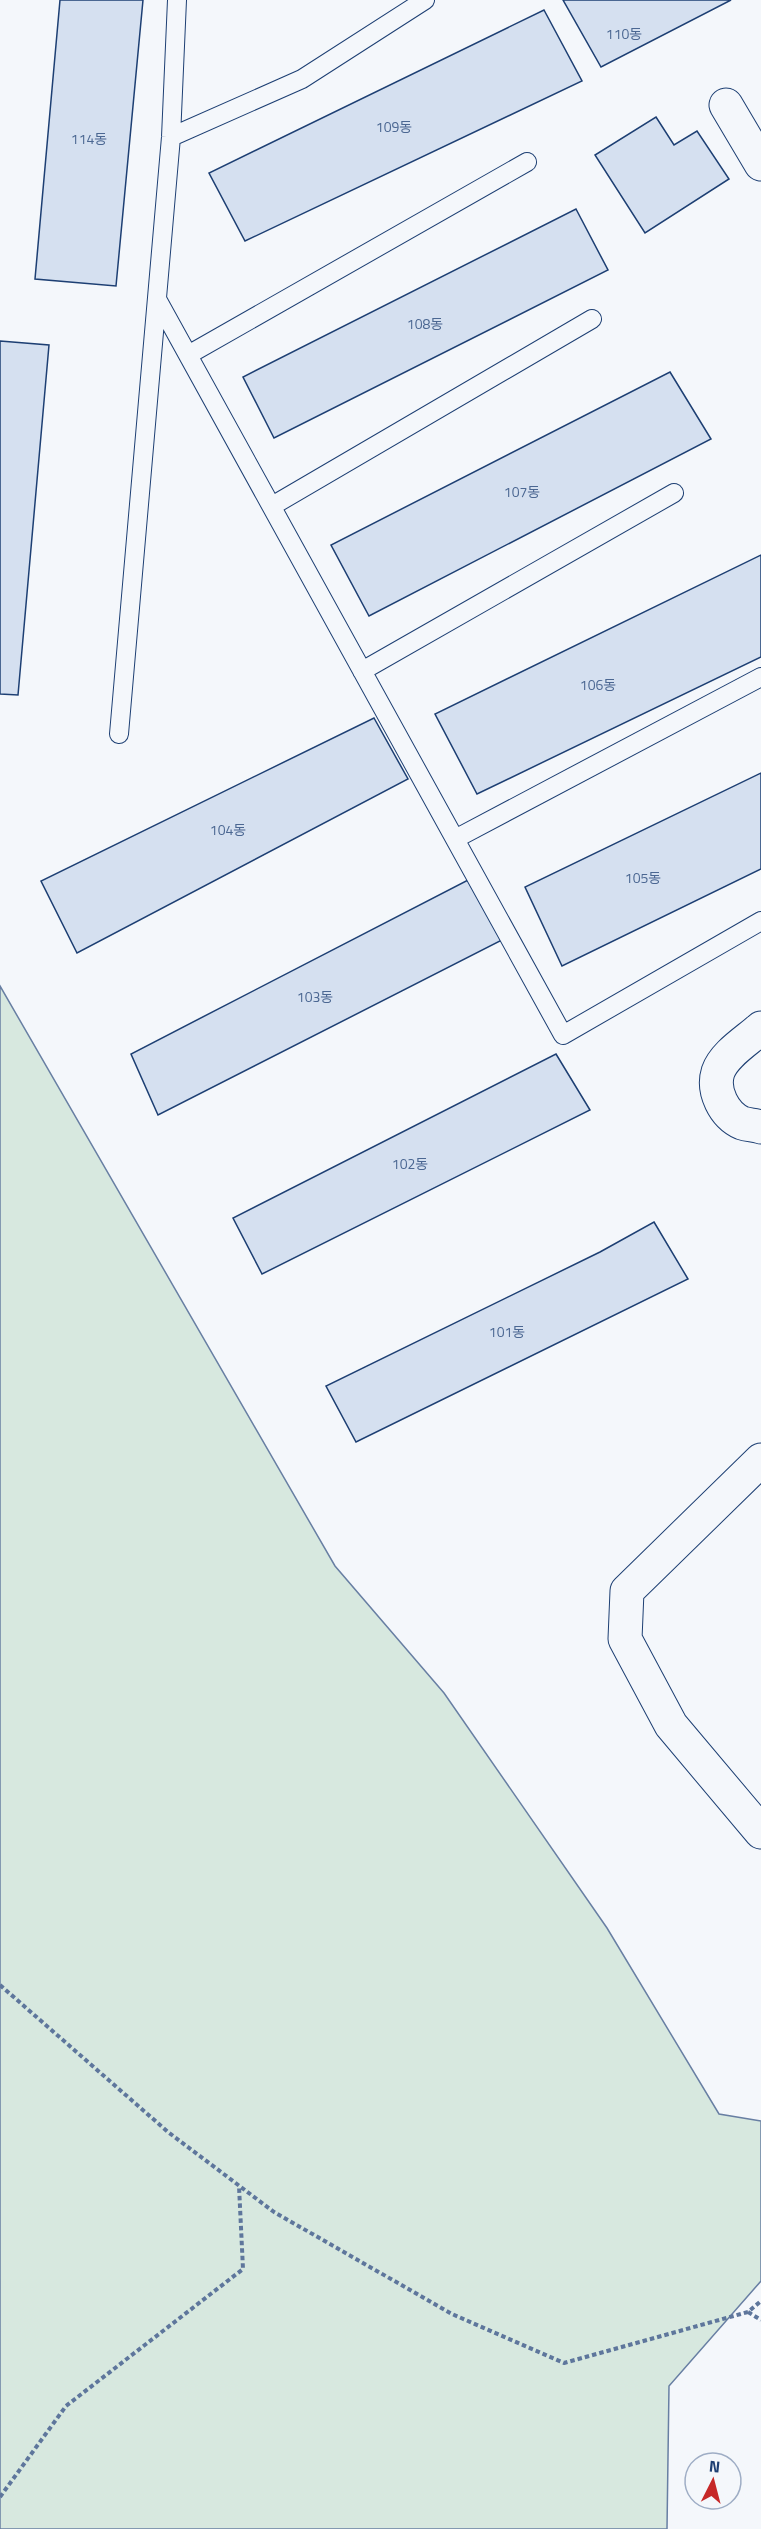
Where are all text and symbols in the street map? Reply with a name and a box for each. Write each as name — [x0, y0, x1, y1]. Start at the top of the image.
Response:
house number: 110동 — [606, 23, 642, 44]
house number: 109동 — [376, 116, 412, 137]
house number: 114동 — [71, 128, 107, 149]
house number: 108동 — [407, 313, 443, 334]
house number: 107동 — [504, 481, 540, 502]
house number: 106동 — [580, 674, 616, 695]
house number: 104동 — [210, 819, 246, 840]
house number: 105동 — [625, 867, 661, 888]
house number: 103동 — [297, 986, 333, 1007]
house number: 102동 — [392, 1153, 428, 1174]
house number: 101동 — [489, 1321, 525, 1342]
north arrow — [683, 2451, 743, 2511]
text: N — [708, 2454, 721, 2479]

